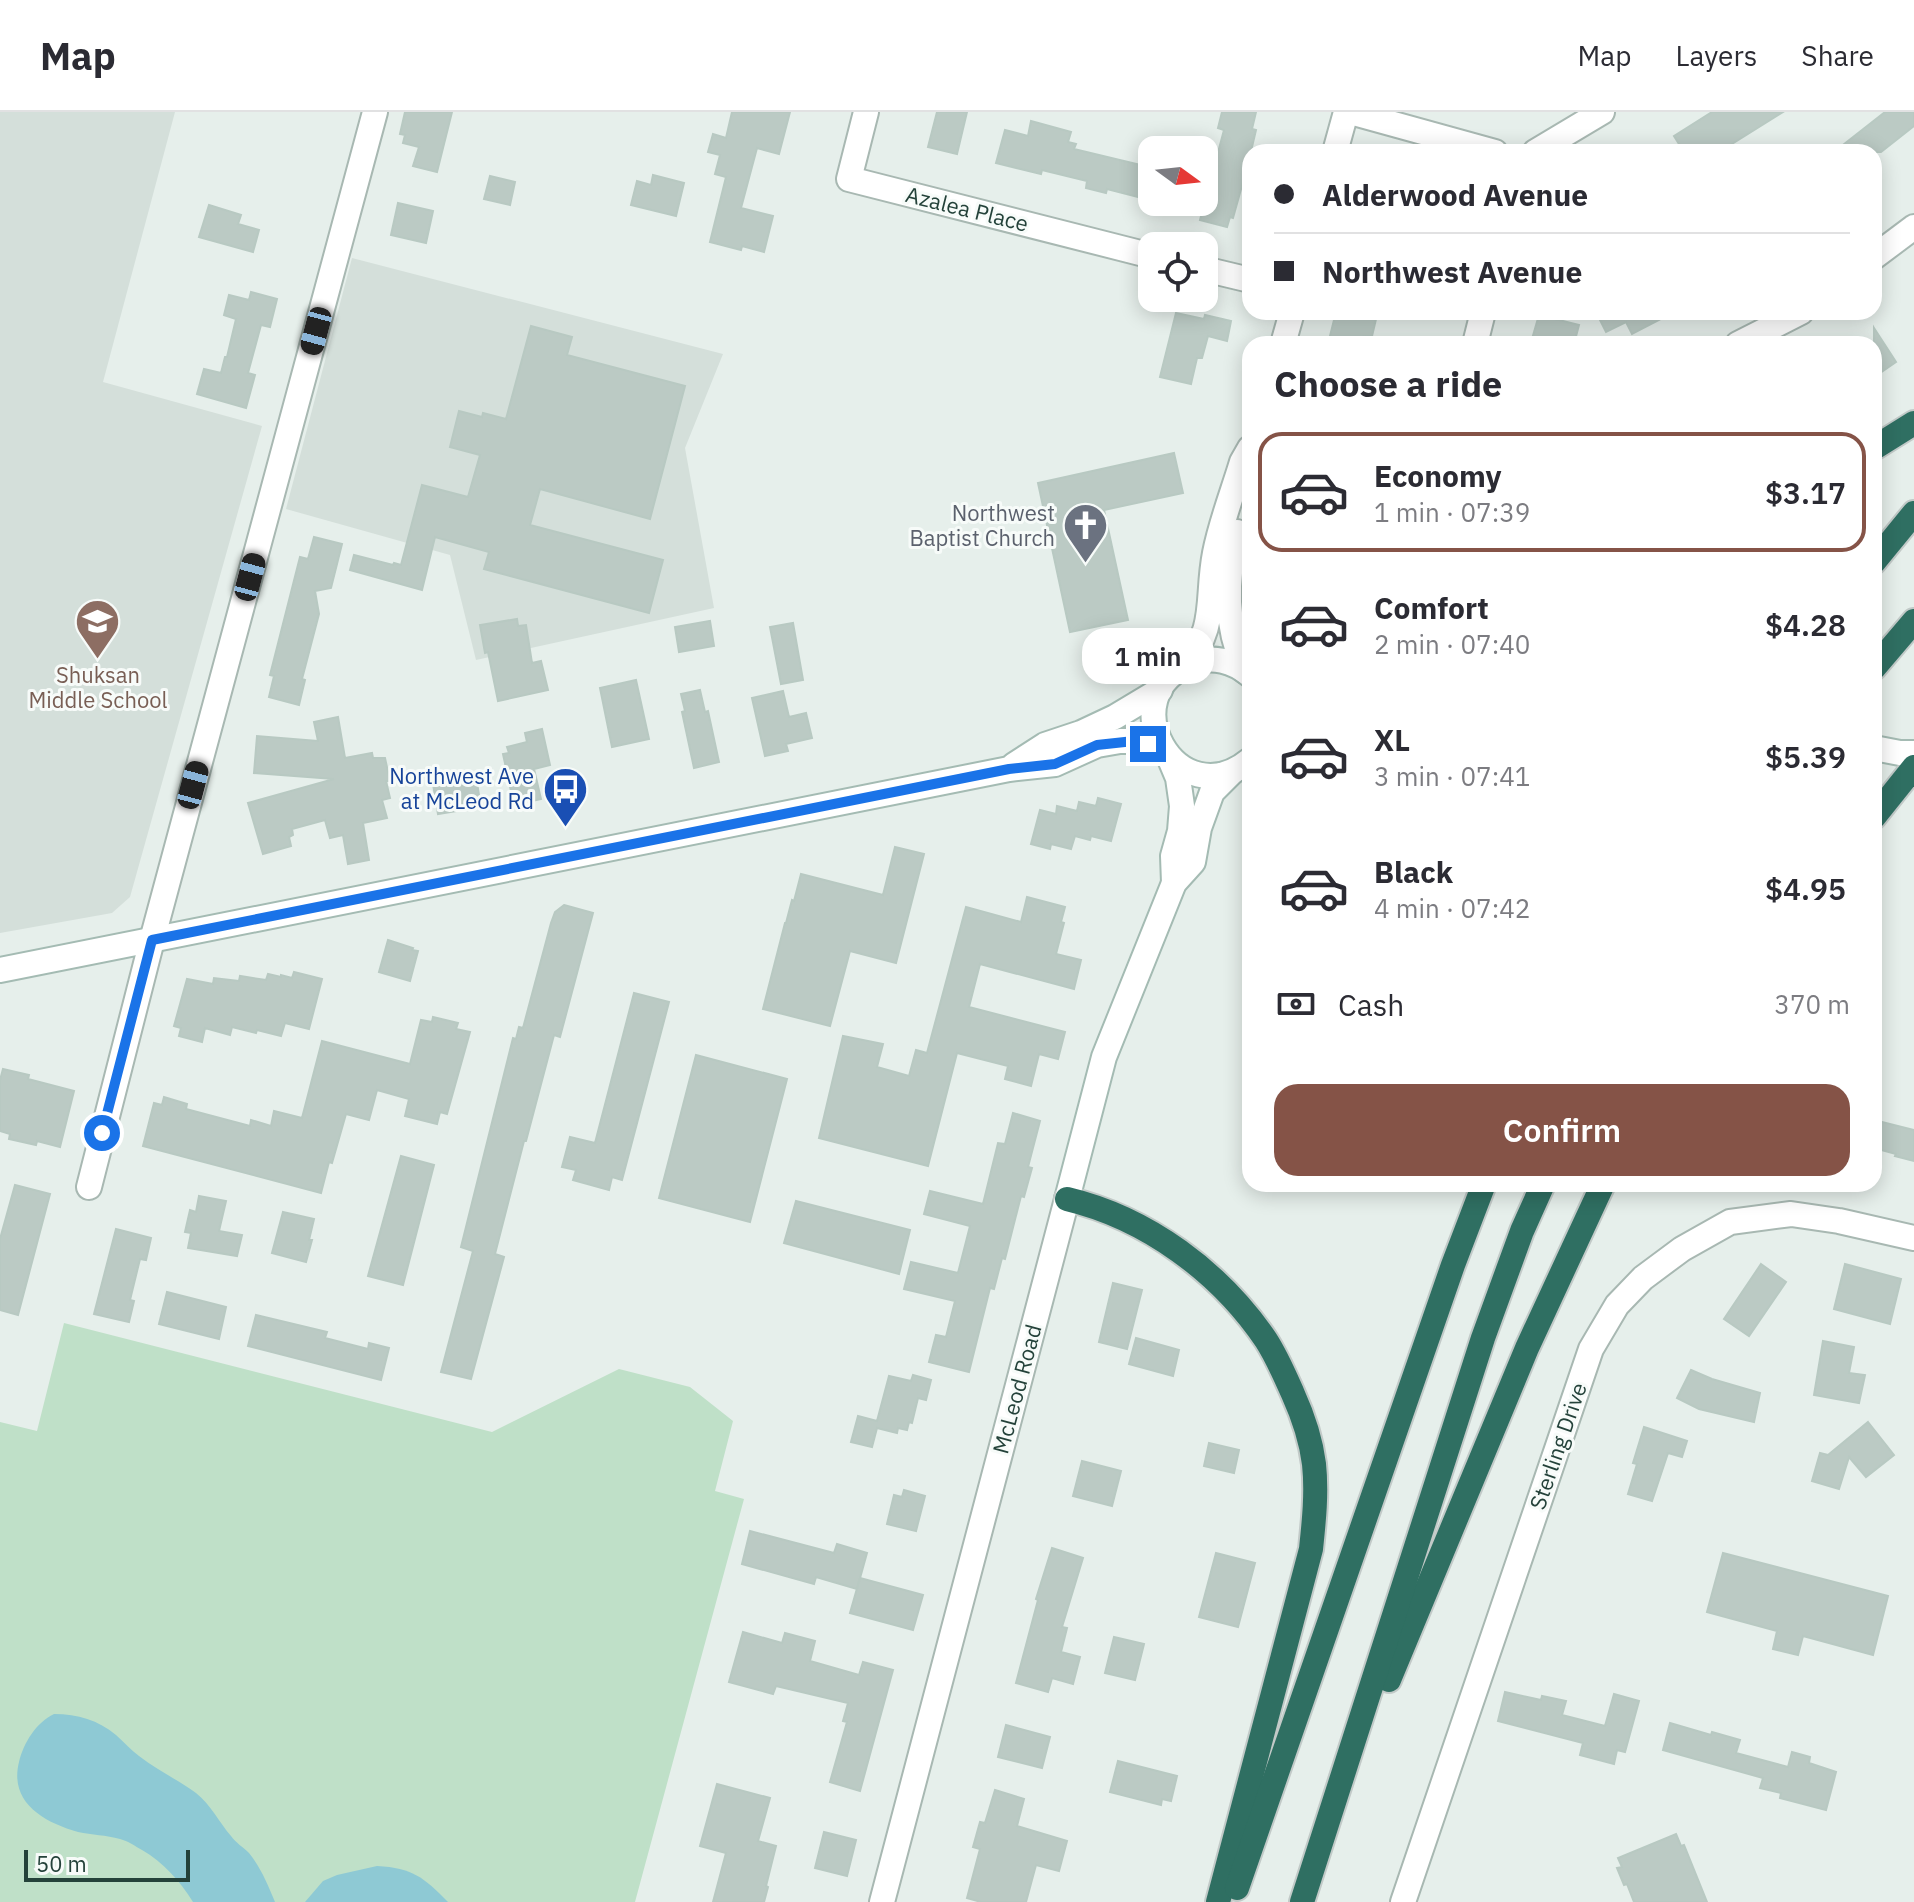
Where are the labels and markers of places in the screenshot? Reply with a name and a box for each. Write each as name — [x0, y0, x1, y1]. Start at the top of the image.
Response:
place label: Northwest Baptist Church — [909, 498, 1055, 552]
church icon: Northwest Baptist Church — [1062, 502, 1110, 565]
school or university icon: Shuksan Middle School — [74, 598, 122, 661]
place label: Shuksan Middle School — [28, 660, 168, 714]
place label: Northwest Ave at McLeod Rd — [389, 761, 534, 815]
bus stop icon: Northwest Ave at McLeod Rd — [541, 765, 589, 828]

